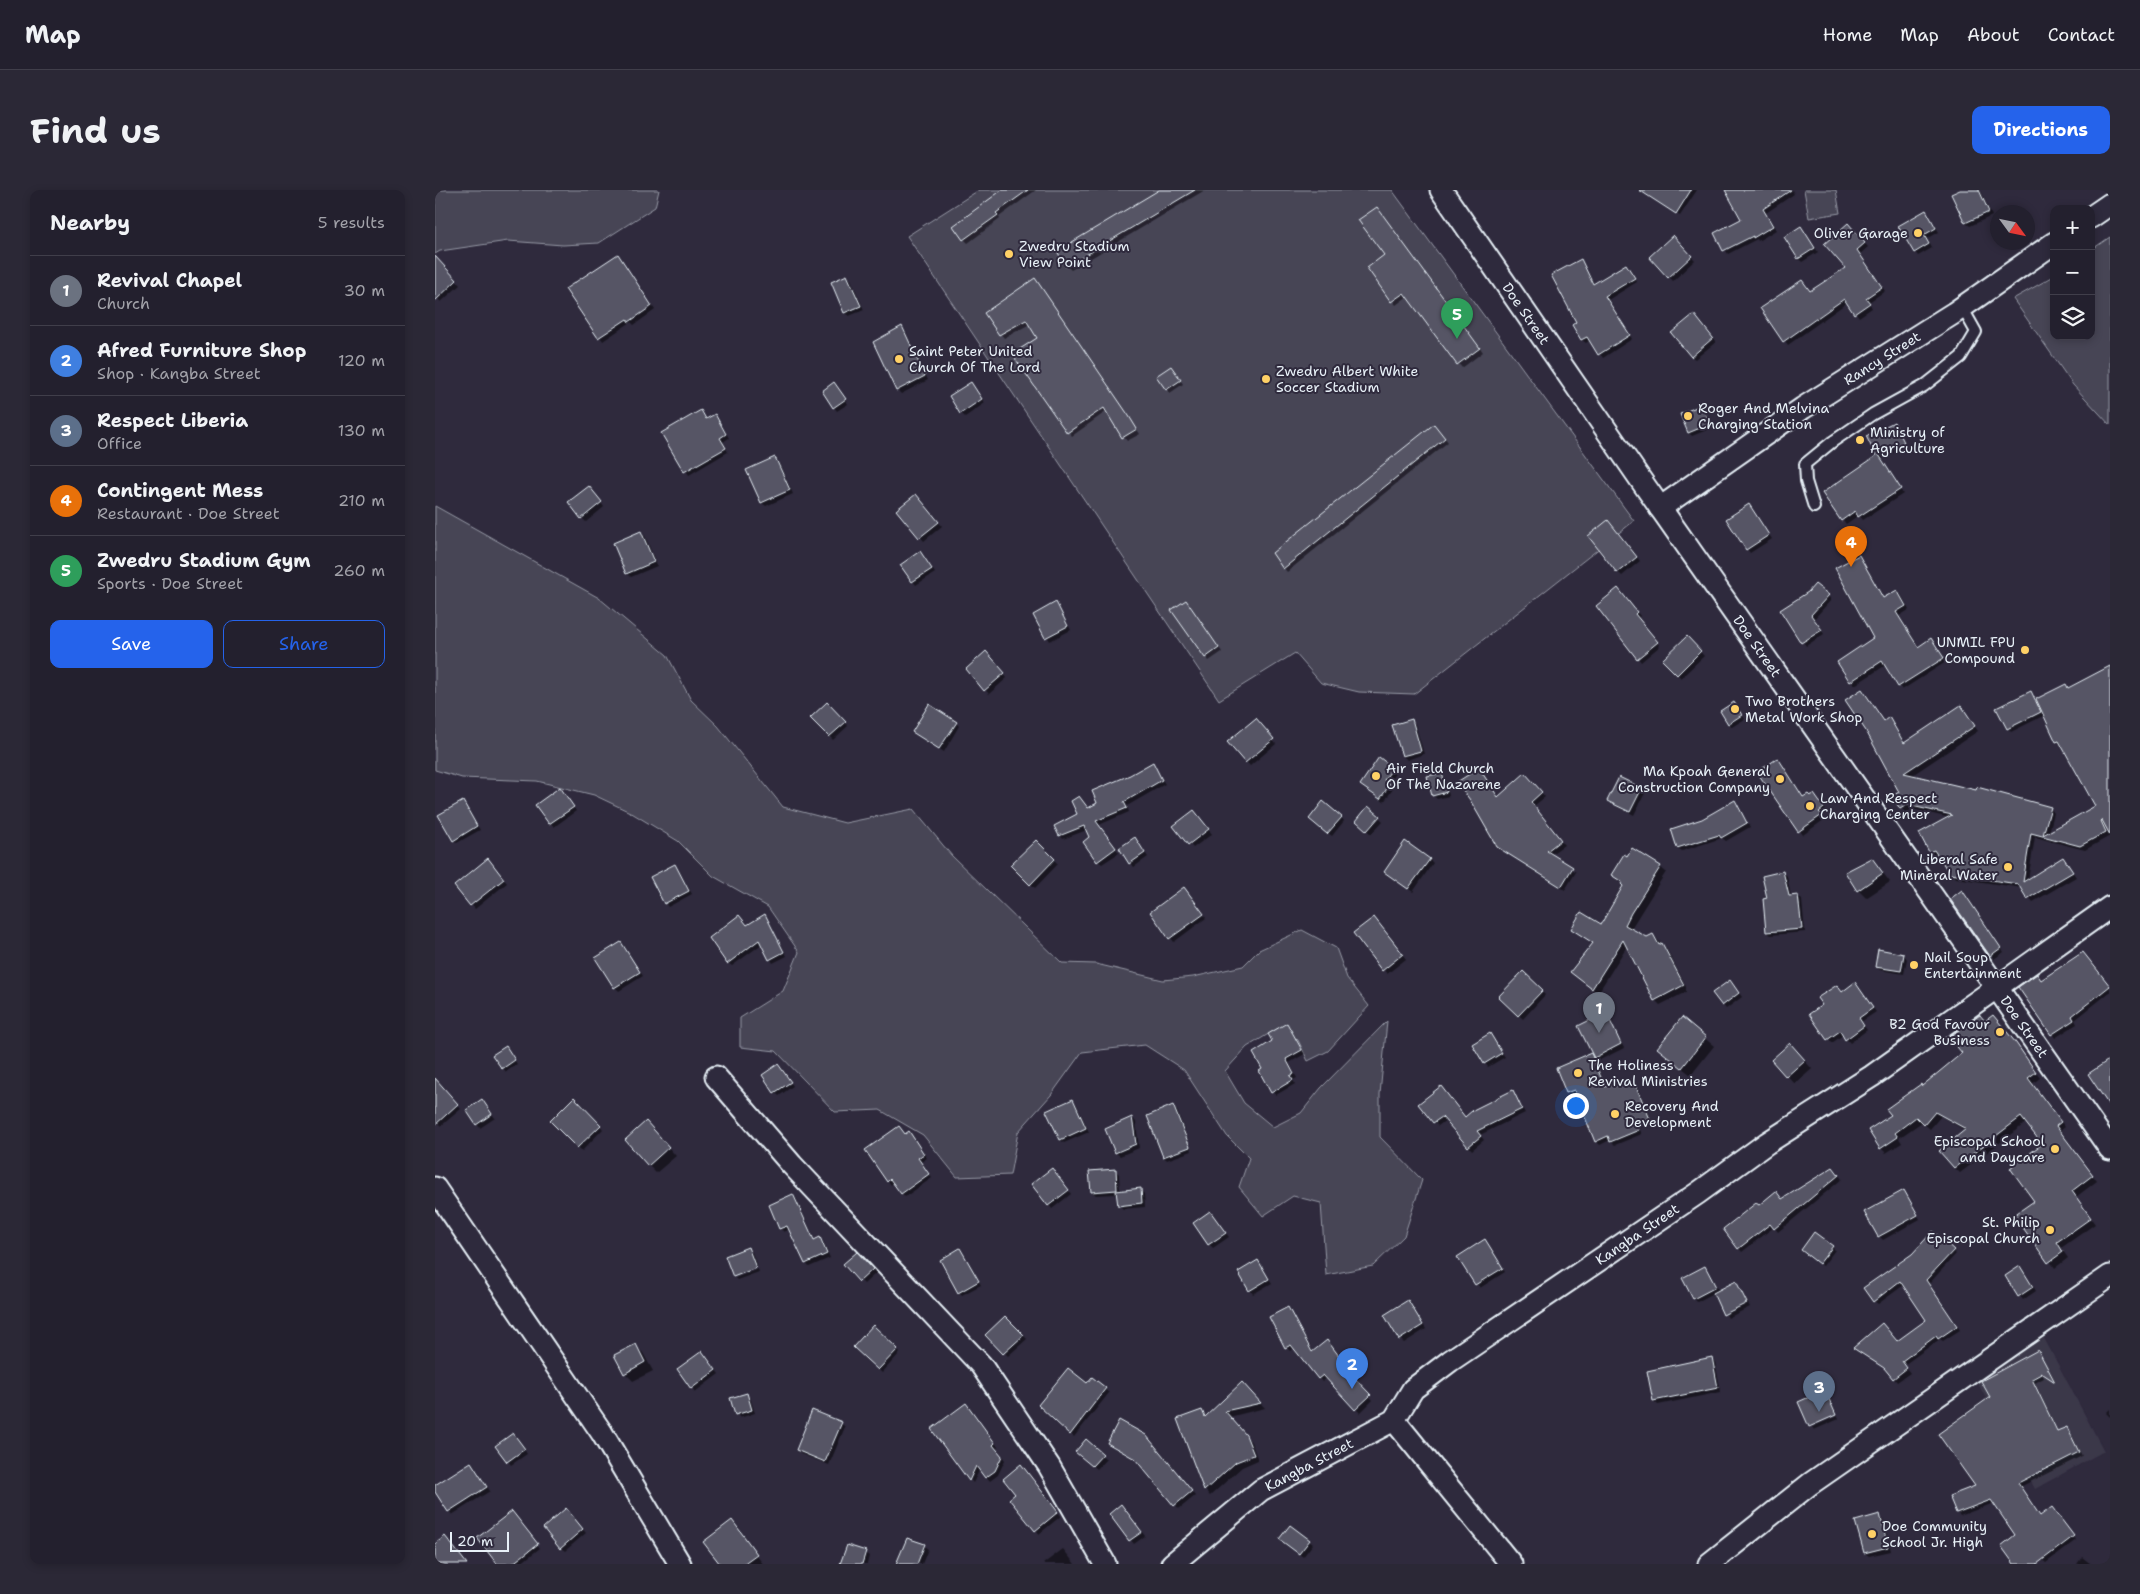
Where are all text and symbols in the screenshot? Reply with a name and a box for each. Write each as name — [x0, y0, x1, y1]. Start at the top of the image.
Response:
text: Map — [25, 19, 81, 51]
text: Home — [1823, 23, 1872, 47]
text: Map — [1900, 23, 1939, 47]
text: About — [1967, 23, 2020, 47]
text: Contact — [2048, 23, 2115, 47]
button: Directions — [1972, 106, 2110, 154]
text: Find us — [30, 107, 161, 154]
north arrow — [1990, 205, 2035, 250]
map controls — [2050, 205, 2095, 340]
button: + — [2050, 205, 2095, 250]
text: Nearby — [50, 209, 130, 237]
text: 5 results — [318, 212, 385, 233]
place label: Oliver Garage — [1814, 224, 1908, 242]
marker: Oliver Garage — [1912, 227, 1924, 239]
place label: Zwedru Stadium View Point — [1019, 237, 1130, 271]
marker: Zwedru Stadium View Point — [1003, 248, 1015, 260]
button: − — [2050, 250, 2095, 295]
text: Revival Chapel — [97, 268, 242, 293]
street label: Doe Street — [1498, 279, 1554, 348]
text: 1 — [62, 280, 70, 301]
text: 30 m — [344, 280, 385, 301]
text: Church — [97, 293, 150, 314]
button: layers — [2050, 295, 2095, 340]
pin: 5 — [1441, 298, 1473, 339]
street label: Rancy Street — [1840, 327, 1924, 389]
text: Afred Furniture Shop — [97, 338, 306, 363]
place label: Saint Peter United Church Of The Lord — [909, 342, 1040, 376]
text: 2 — [60, 350, 72, 371]
text: 120 m — [338, 350, 385, 371]
marker: Saint Peter United Church Of The Lord — [893, 353, 905, 365]
place label: Zwedru Albert White Soccer Stadium — [1276, 362, 1418, 396]
text: Shop · Kangba Street — [97, 363, 261, 384]
marker: Zwedru Albert White Soccer Stadium — [1260, 373, 1272, 385]
place label: Roger And Melvina Charging Station — [1698, 399, 1829, 433]
text: Respect Liberia — [97, 408, 248, 433]
marker: Roger And Melvina Charging Station — [1682, 410, 1694, 422]
text: 3 — [60, 420, 72, 441]
text: 130 m — [338, 420, 385, 441]
place label: Ministry of Agriculture — [1870, 423, 1945, 457]
text: Office — [97, 433, 142, 454]
marker: Ministry of Agriculture — [1854, 434, 1866, 446]
text: Contingent Mess — [97, 478, 263, 503]
text: 4 — [60, 490, 72, 511]
text: 210 m — [338, 490, 385, 511]
text: Restaurant · Doe Street — [97, 503, 280, 524]
pin: 4 — [1835, 526, 1867, 567]
text: Zwedru Stadium Gym — [97, 548, 310, 573]
text: 5 — [61, 560, 71, 581]
text: 260 m — [333, 560, 385, 581]
text: Sports · Doe Street — [97, 573, 243, 594]
street label: Doe Street — [1729, 612, 1785, 681]
button: Save — [50, 620, 213, 668]
button: Share — [223, 620, 385, 668]
place label: UNMIL FPU Compound — [1937, 633, 2015, 667]
marker: UNMIL FPU Compound — [2019, 644, 2031, 656]
place label: Two Brothers Metal Work Shop — [1745, 692, 1862, 726]
marker: Two Brothers Metal Work Shop — [1729, 703, 1741, 715]
place label: Air Field Church Of The Nazarene — [1386, 759, 1501, 793]
place label: Ma Kpoah General Construction Company — [1618, 762, 1771, 796]
marker: Air Field Church Of The Nazarene — [1370, 770, 1382, 782]
marker: Ma Kpoah General Construction Company — [1774, 773, 1786, 785]
place label: Law And Respect Charging Center — [1820, 789, 1937, 823]
marker: Law And Respect Charging Center — [1804, 800, 1816, 812]
place label: Liberal Safe Mineral Water — [1900, 850, 1998, 884]
marker: Liberal Safe Mineral Water — [2002, 861, 2014, 873]
place label: Nail Soup Entertainment — [1924, 948, 2022, 982]
marker: Nail Soup Entertainment — [1908, 959, 1920, 971]
pin: 1 — [1583, 992, 1615, 1033]
street label: Doe Street — [1996, 992, 2052, 1061]
place label: B2 God Favour Business — [1889, 1015, 1990, 1049]
marker: B2 God Favour Business — [1994, 1026, 2006, 1038]
place label: The Holiness Revival Ministries — [1588, 1056, 1708, 1090]
marker: The Holiness Revival Ministries — [1572, 1067, 1584, 1079]
your location — [1563, 1093, 1589, 1119]
place label: Recovery And Development — [1625, 1097, 1719, 1131]
marker: Recovery And Development — [1609, 1108, 1621, 1120]
place label: Episcopal School and Daycare — [1934, 1132, 2046, 1166]
marker: Episcopal School and Daycare — [2049, 1143, 2061, 1155]
street label: Kangba Street — [1592, 1199, 1683, 1269]
place label: St. Philip Episcopal Church — [1926, 1213, 2040, 1247]
marker: St. Philip Episcopal Church — [2044, 1224, 2056, 1236]
pin: 2 — [1336, 1348, 1368, 1389]
pin: 3 — [1803, 1371, 1835, 1412]
street label: Kangba Street — [1262, 1434, 1356, 1495]
place label: Doe Community School Jr. High — [1882, 1517, 1987, 1551]
marker: Doe Community School Jr. High — [1866, 1528, 1878, 1540]
scale bar — [450, 1529, 509, 1552]
text: 20 m — [457, 1532, 493, 1550]

